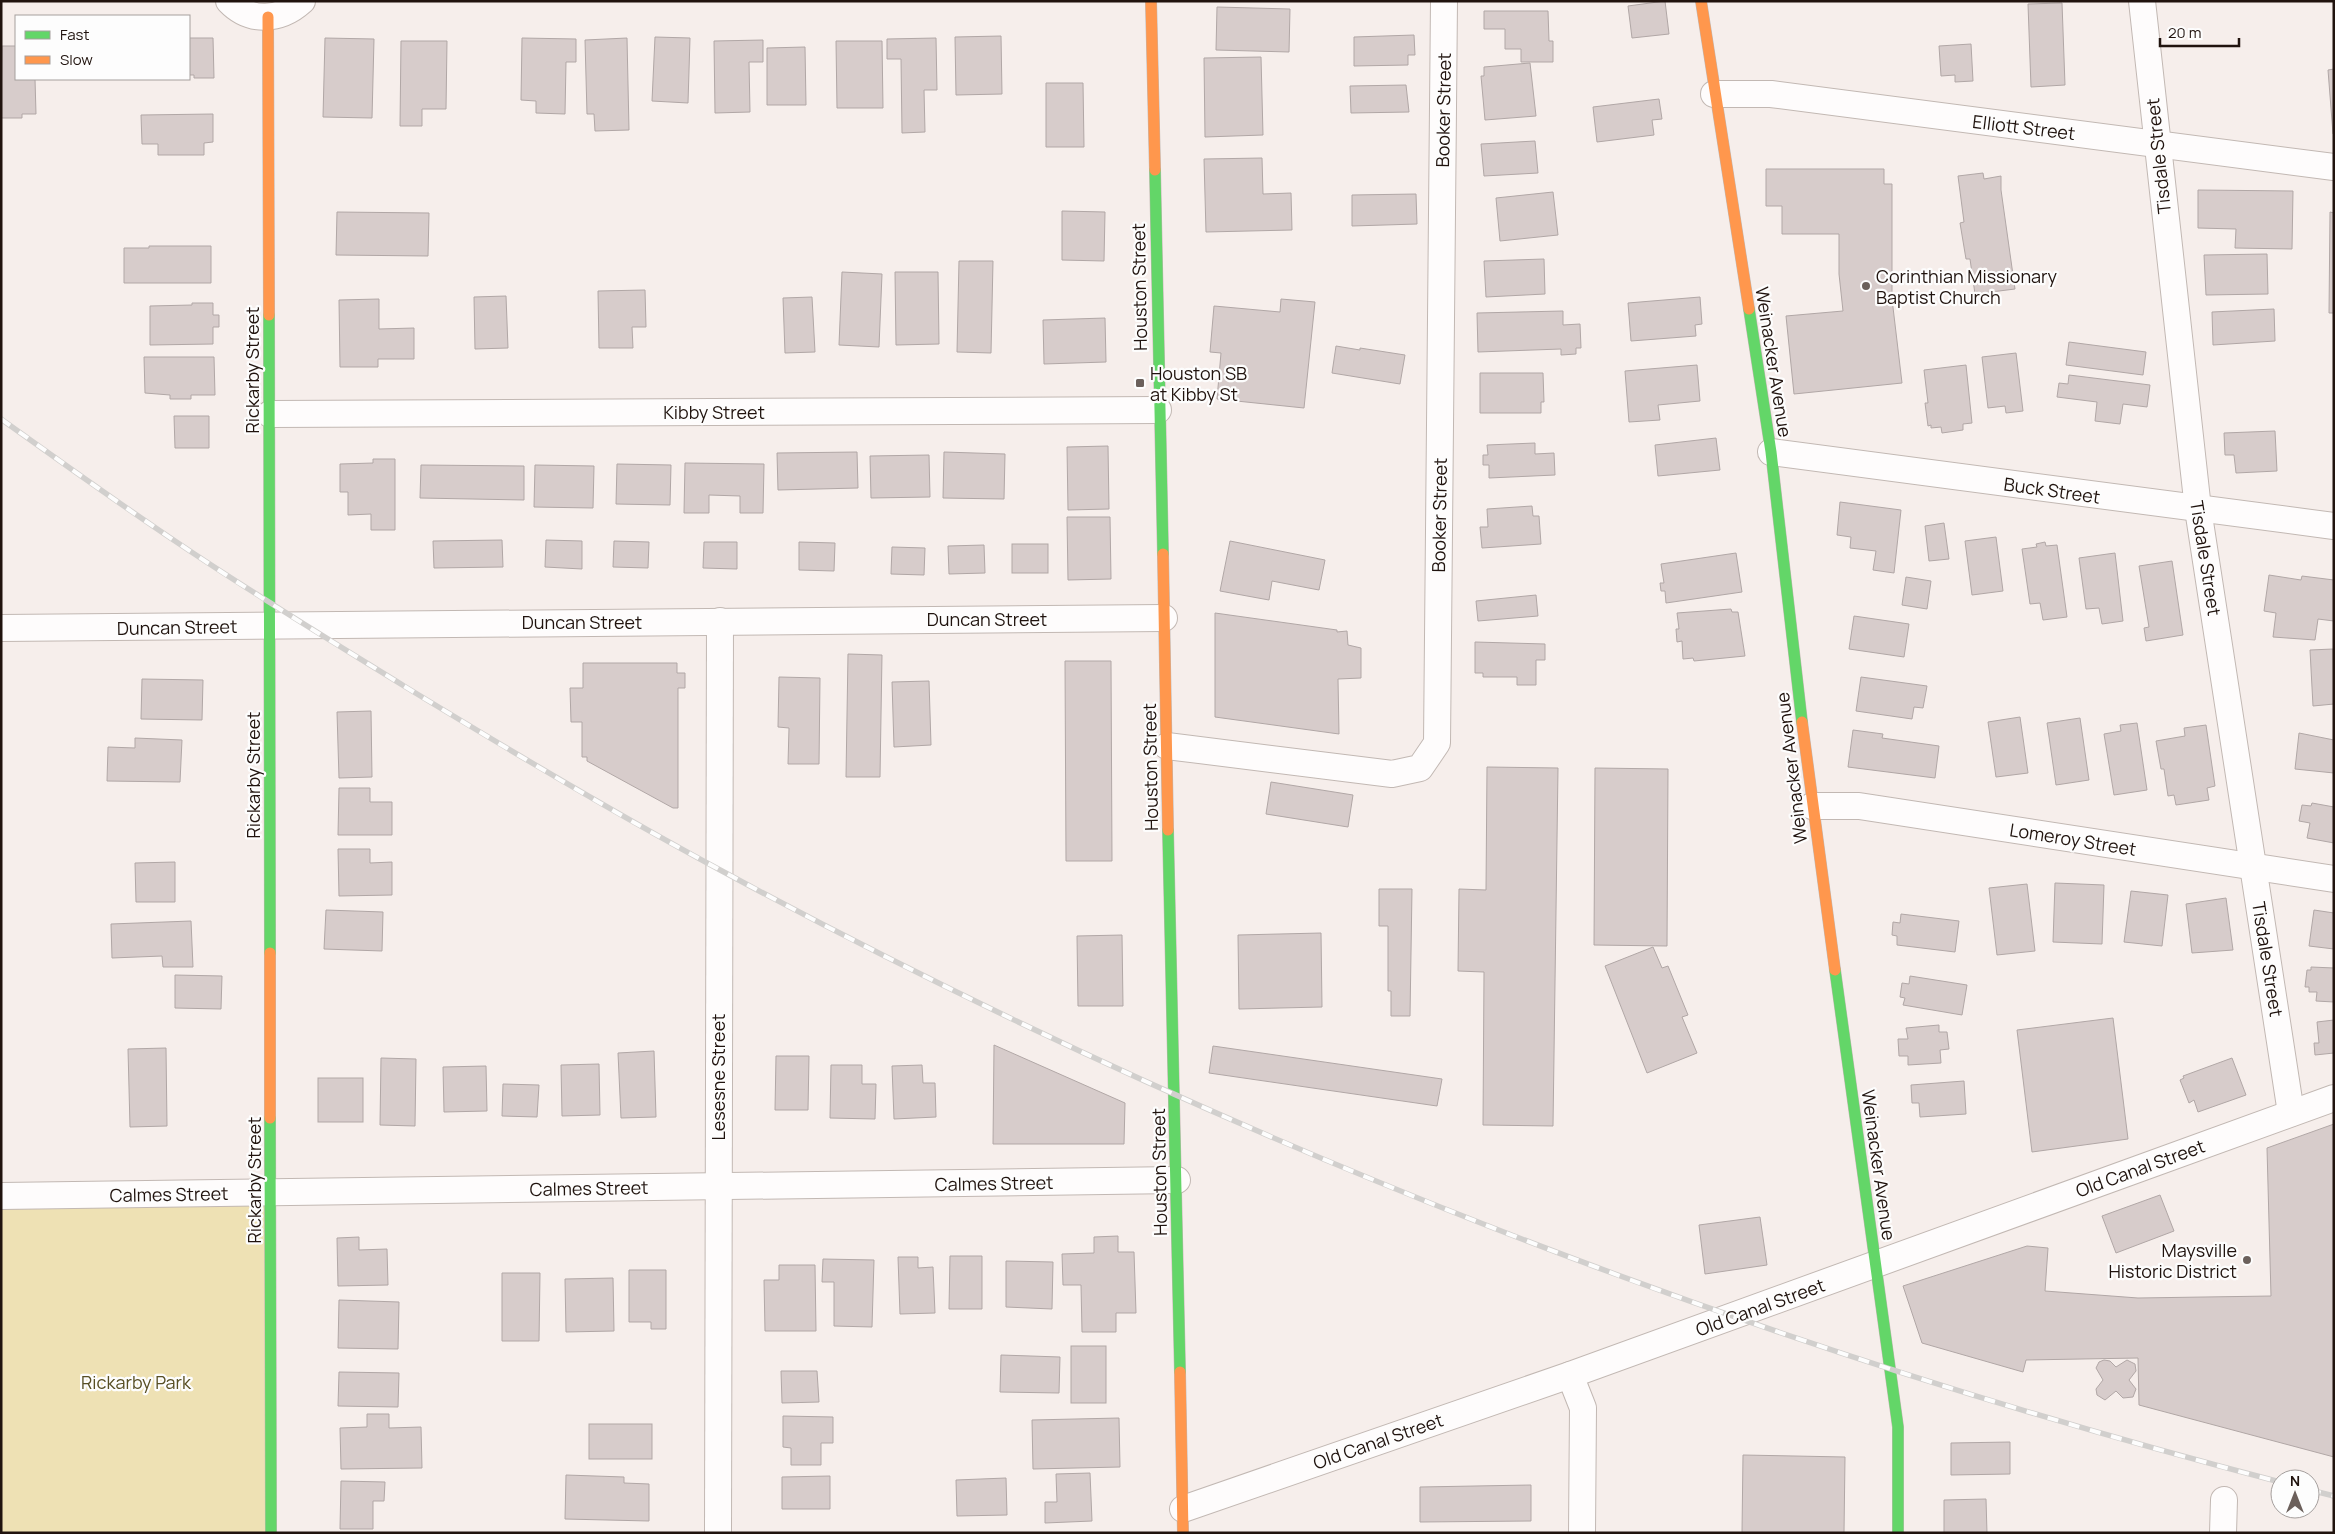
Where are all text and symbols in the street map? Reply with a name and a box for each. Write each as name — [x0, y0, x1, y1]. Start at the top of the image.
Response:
legend — [15, 15, 190, 80]
scale bar — [2160, 15, 2239, 47]
text: 20 m — [2168, 22, 2201, 43]
text: Fast — [60, 24, 89, 45]
text: Slow — [60, 49, 93, 70]
street label: Booker Street — [1430, 53, 1456, 167]
street label: Tisdale Street — [2140, 97, 2176, 215]
street label: Elliott Street — [1971, 109, 2077, 145]
street label: Houston Street — [1126, 223, 1152, 351]
place label: Corinthian Missionary Baptist Church — [1876, 264, 2057, 309]
marker: Corinthian Missionary Baptist Church — [1860, 280, 1872, 292]
street label: Weinacker Avenue — [1750, 285, 1798, 439]
street label: Rickarby Street — [240, 306, 264, 434]
place label: Houston SB at Kibby St — [1150, 361, 1247, 406]
marker: Houston SB at Kibby St — [1134, 377, 1146, 389]
street label: Kibby Street — [663, 400, 765, 424]
street label: Booker Street — [1426, 458, 1452, 572]
street label: Buck Street — [2002, 471, 2102, 509]
street label: Tisdale Street — [2185, 499, 2227, 617]
street label: Duncan Street — [927, 607, 1047, 631]
street label: Duncan Street — [522, 610, 642, 634]
street label: Duncan Street — [117, 614, 237, 640]
street label: Weinacker Avenue — [1770, 691, 1812, 845]
street label: Houston Street — [1137, 703, 1163, 831]
street label: Rickarby Street — [241, 711, 265, 839]
street label: Lomeroy Street — [2008, 817, 2138, 861]
street label: Tisdale Street — [2247, 900, 2289, 1018]
street label: Lesesne Street — [706, 1014, 730, 1140]
street label: Weinacker Avenue — [1857, 1088, 1901, 1242]
street label: Houston Street — [1146, 1108, 1172, 1236]
street label: Rickarby Street — [242, 1116, 266, 1244]
street label: Old Canal Street — [2072, 1134, 2208, 1202]
street label: Calmes Street — [934, 1170, 1054, 1196]
street label: Calmes Street — [529, 1175, 649, 1201]
street label: Calmes Street — [109, 1181, 229, 1207]
place label: Maysville Historic District — [2108, 1238, 2237, 1283]
marker: Maysville Historic District — [2241, 1254, 2253, 1266]
street label: Old Canal Street — [1692, 1273, 1828, 1341]
park label: Rickarby Park — [81, 1370, 192, 1394]
street label: Old Canal Street — [1310, 1408, 1446, 1474]
north arrow — [2270, 1469, 2320, 1519]
text: N — [2290, 1471, 2300, 1490]

